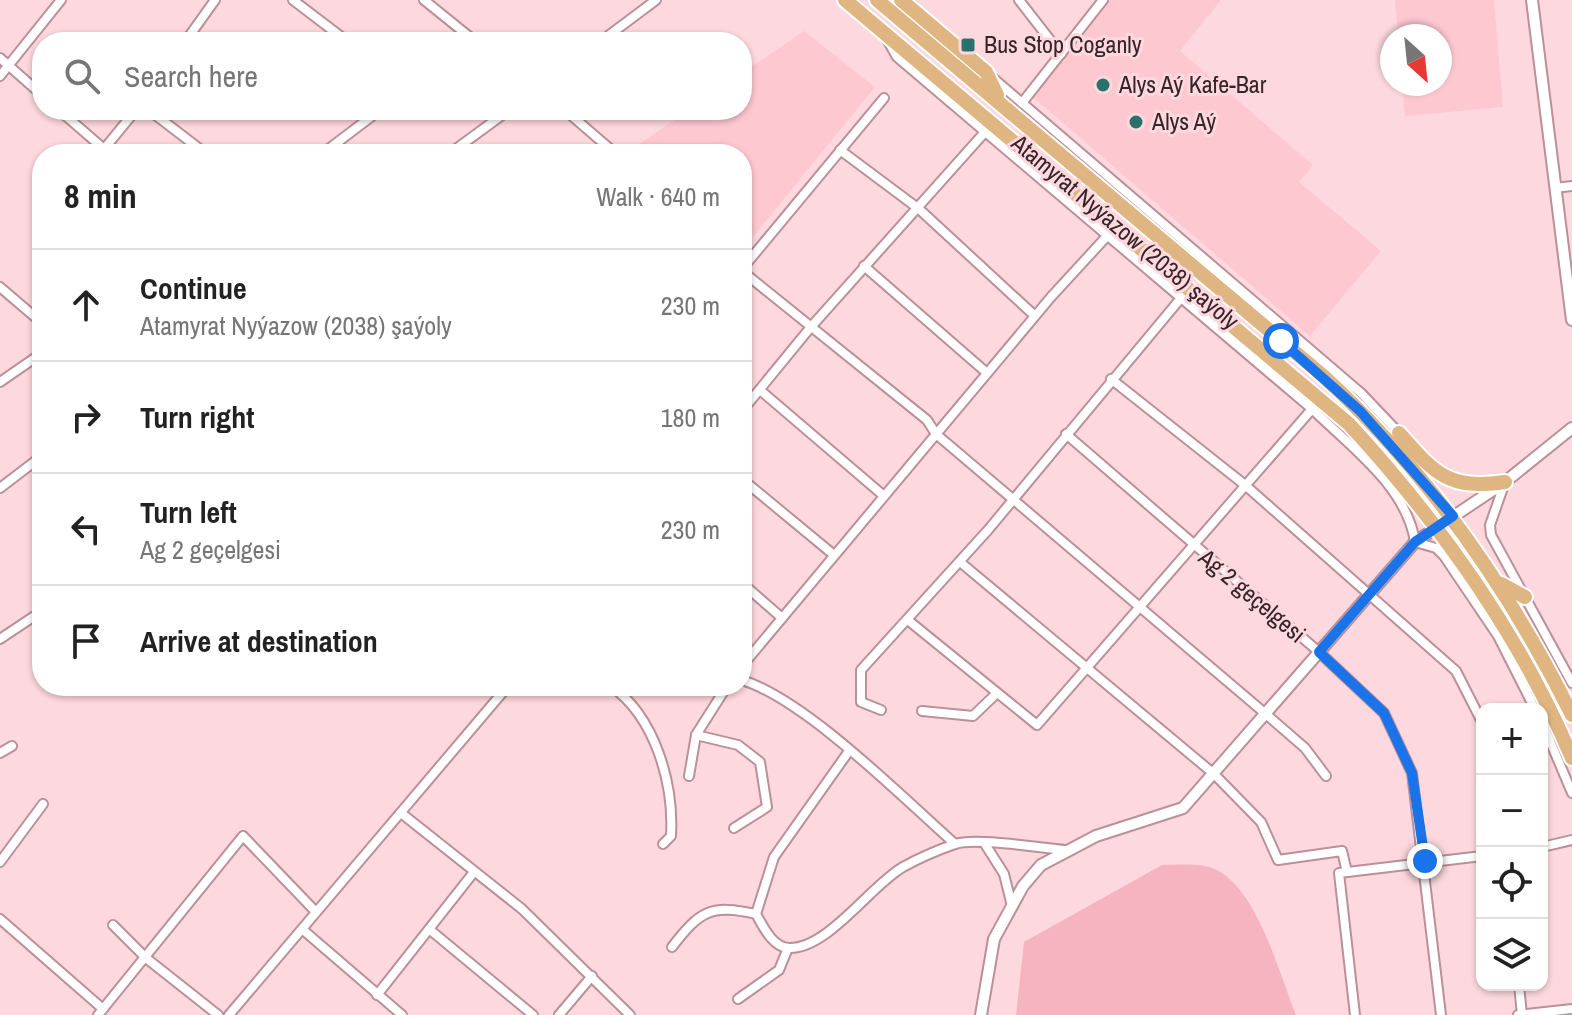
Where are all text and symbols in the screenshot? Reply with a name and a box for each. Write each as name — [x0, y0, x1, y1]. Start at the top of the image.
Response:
north arrow — [1380, 24, 1452, 96]
place label: Bus Stop Coganly — [984, 28, 1142, 60]
search box — [32, 32, 752, 120]
marker: Bus Stop Coganly — [959, 36, 977, 54]
icon: search — [60, 54, 104, 98]
text: Search here — [124, 56, 258, 96]
place label: Alys Aý Kafe-Bar — [1118, 68, 1267, 100]
marker: Alys Aý Kafe-Bar — [1094, 76, 1112, 94]
place label: Alys Aý — [1151, 105, 1216, 137]
marker: Alys Aý — [1127, 113, 1145, 131]
street label: Atamyrat Nyýazow (2038) şaýoly — [1004, 126, 1246, 336]
text: 8 min — [64, 173, 137, 219]
text: Walk · 640 m — [596, 179, 720, 214]
text: Continue — [140, 268, 247, 308]
icon: ahead — [64, 283, 108, 327]
text: 230 m — [661, 288, 720, 323]
text: Atamyrat Nyýazow (2038) şaýoly — [140, 308, 452, 343]
route start — [1263, 323, 1299, 359]
icon: right — [64, 395, 108, 439]
text: Turn right — [140, 397, 254, 437]
text: 180 m — [661, 400, 720, 435]
text: Turn left — [140, 492, 237, 532]
icon: left — [64, 507, 108, 551]
text: 230 m — [661, 512, 720, 547]
text: Ag 2 geçelgesi — [140, 532, 281, 567]
street label: Ag 2 geçelgesi — [1192, 540, 1313, 649]
icon: arrive — [64, 619, 108, 663]
text: Arrive at destination — [140, 621, 378, 661]
map controls — [1476, 703, 1548, 991]
button: + — [1476, 703, 1548, 775]
button: − — [1476, 775, 1548, 847]
route end — [1407, 843, 1443, 879]
button: locate — [1476, 847, 1548, 919]
button: layers — [1476, 919, 1548, 991]

